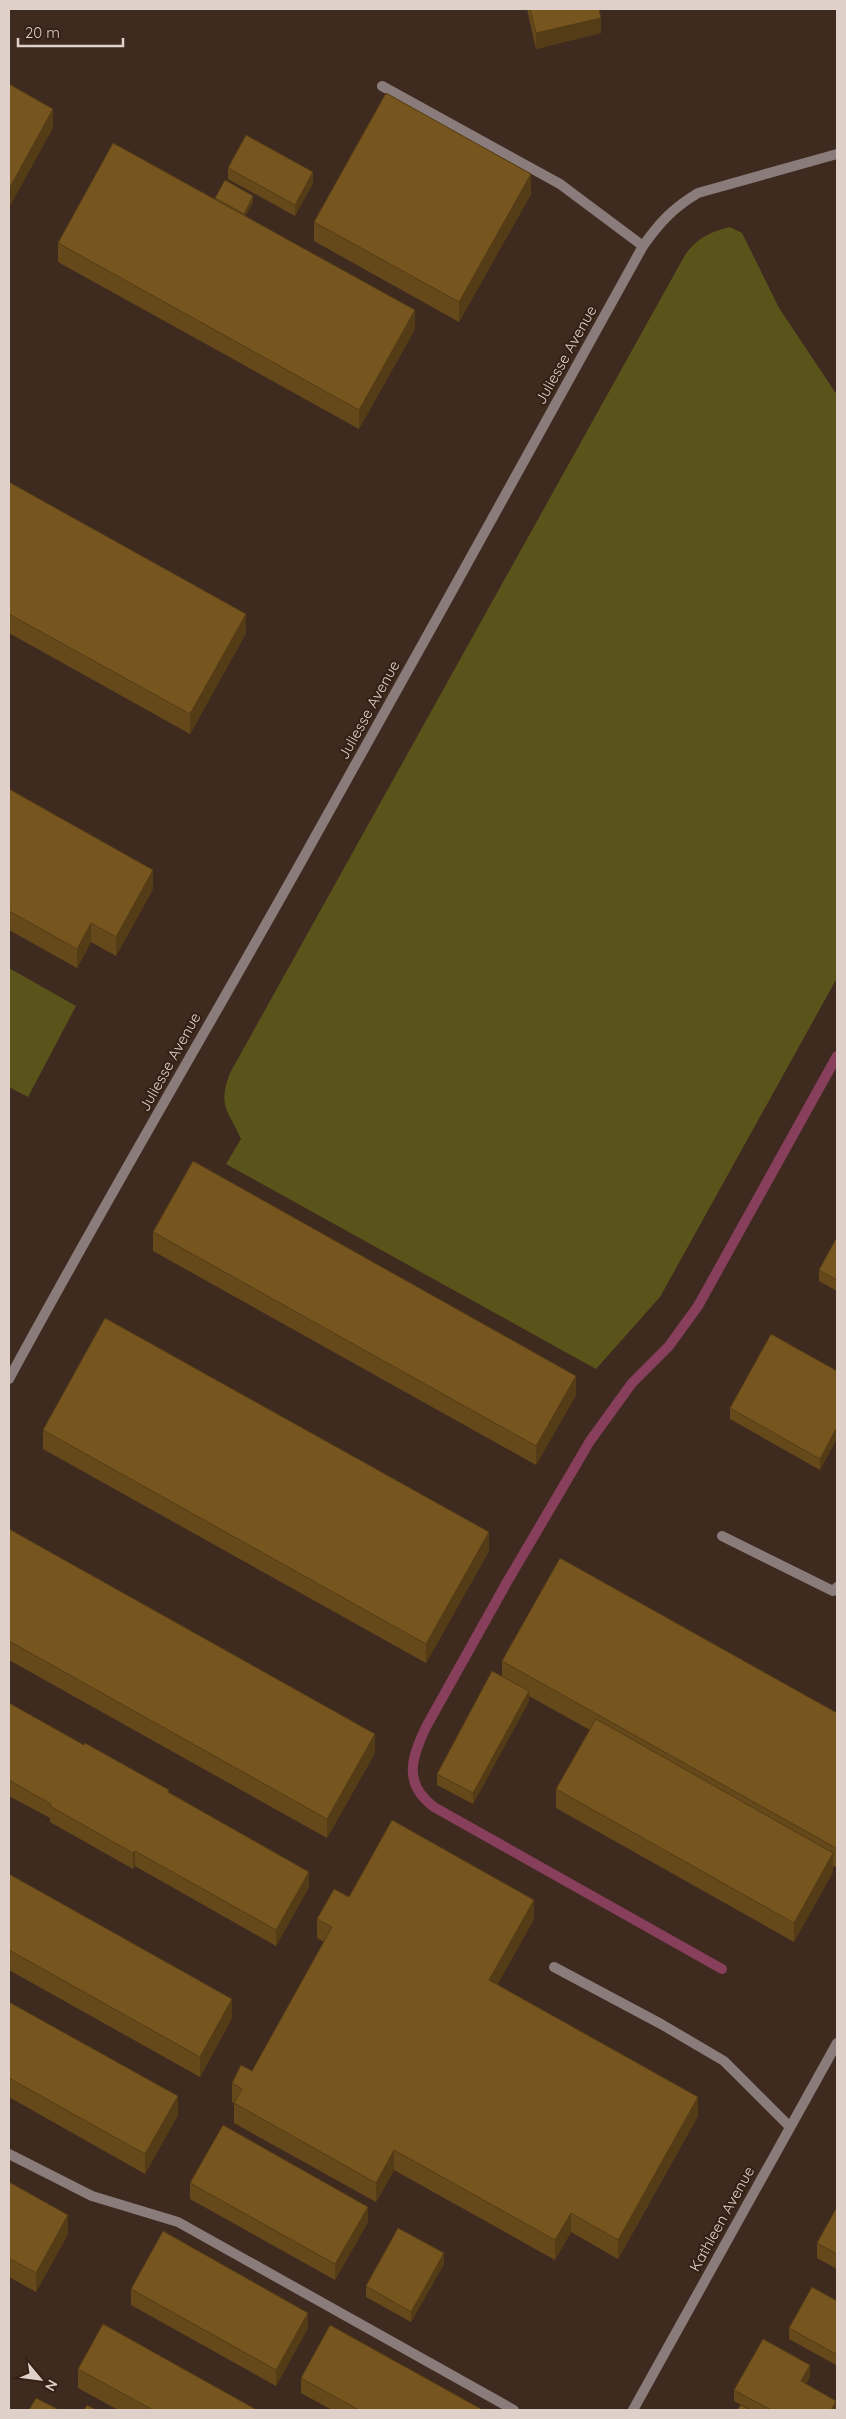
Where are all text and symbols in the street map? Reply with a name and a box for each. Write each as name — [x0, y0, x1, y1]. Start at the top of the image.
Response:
scale bar — [18, 15, 122, 47]
text: 20 m — [25, 23, 60, 42]
street label: Juliesse Avenue — [531, 302, 601, 408]
street label: Juliesse Avenue — [334, 657, 404, 763]
street label: Juliesse Avenue — [135, 1009, 205, 1115]
street label: Kathleen Avenue — [685, 2163, 758, 2275]
north arrow — [15, 2354, 65, 2404]
text: N — [41, 2376, 62, 2394]

